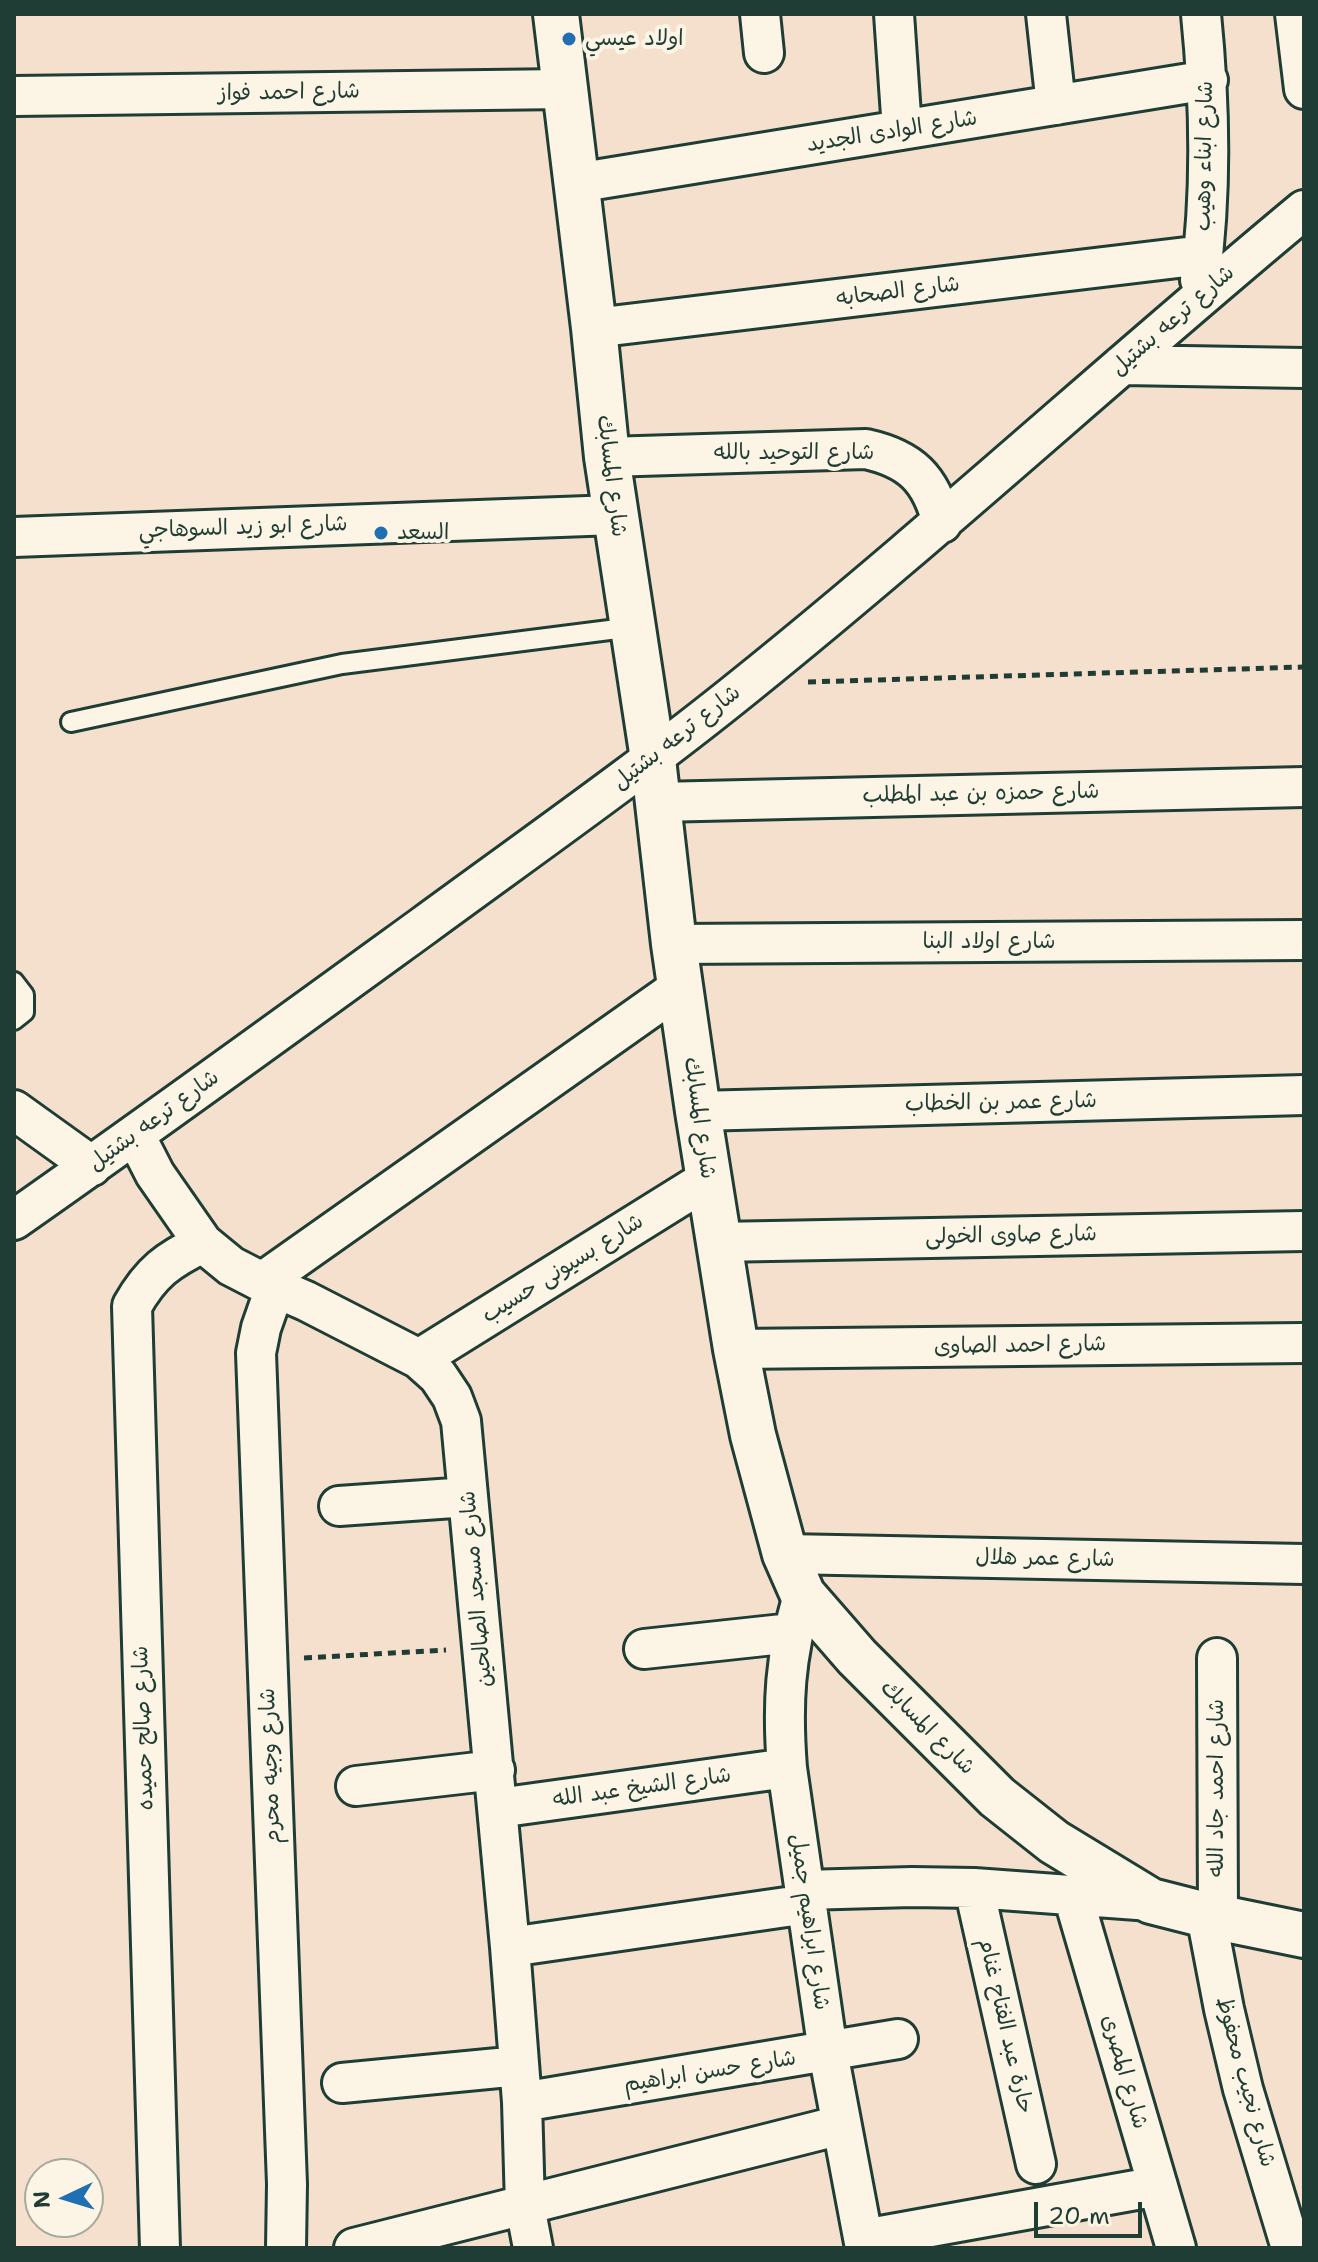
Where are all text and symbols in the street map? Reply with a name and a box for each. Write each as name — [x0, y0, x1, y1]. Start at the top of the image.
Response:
place label: اولاد عيسي — [585, 26, 684, 52]
marker: اولاد عيسي — [560, 30, 578, 48]
street label: شارع احمد فواز — [218, 79, 360, 107]
street label: شارع ابناء وهيب — [1190, 81, 1220, 231]
street label: شارع الوادى الجديد — [805, 105, 979, 159]
street label: شارع ترعه بشتيل — [1106, 260, 1240, 382]
street label: شارع الصحابه — [835, 271, 961, 313]
street label: شارع المسابك — [590, 413, 632, 539]
street label: شارع التوحيد بالله — [714, 440, 874, 466]
street label: شارع ابو زيد السوهاجي — [138, 511, 348, 545]
place label: السعد — [397, 520, 449, 546]
marker: السعد — [372, 524, 390, 542]
street label: شارع ترعه بشتيل — [608, 680, 746, 796]
street label: شارع حمزه بن عبد المطلب — [862, 779, 1100, 809]
street label: شارع اولاد البنا — [923, 929, 1055, 955]
street label: شارع المسابك — [677, 1055, 721, 1181]
street label: شارع ترعه بشتيل — [83, 1065, 225, 1177]
street label: شارع عمر بن الخطاب — [905, 1088, 1097, 1118]
street label: شارع بسيونى حسيب — [477, 1209, 649, 1329]
street label: شارع صاوى الخولى — [925, 1221, 1097, 1251]
street label: شارع احمد الصاوى — [934, 1331, 1106, 1361]
street label: شارع مسجد الصالحين — [455, 1490, 499, 1688]
street label: شارع عمر هلال — [975, 1545, 1115, 1573]
street label: شارع صالح حميده — [128, 1645, 160, 1811]
street label: شارع المسابك — [874, 1675, 980, 1781]
street label: شارع وجيه محرم — [255, 1688, 287, 1844]
street label: شارع احمد جاد الله — [1204, 1699, 1230, 1877]
street label: شارع الشيخ عبد الله — [551, 1762, 733, 1814]
street label: شارع ابراهيم جميل — [784, 1832, 834, 2012]
street label: حارة عبد الفتاح غنام — [972, 1936, 1038, 2116]
street label: شارع نجيب محفوظ — [1210, 1994, 1280, 2170]
street label: شارع المصرى — [1095, 2012, 1153, 2132]
street label: شارع حسن ابراهيم — [622, 2045, 798, 2099]
north arrow — [24, 2158, 104, 2238]
scale bar — [1038, 2186, 1146, 2236]
text: N — [26, 2190, 57, 2209]
text: 20 m — [1048, 2200, 1110, 2232]

